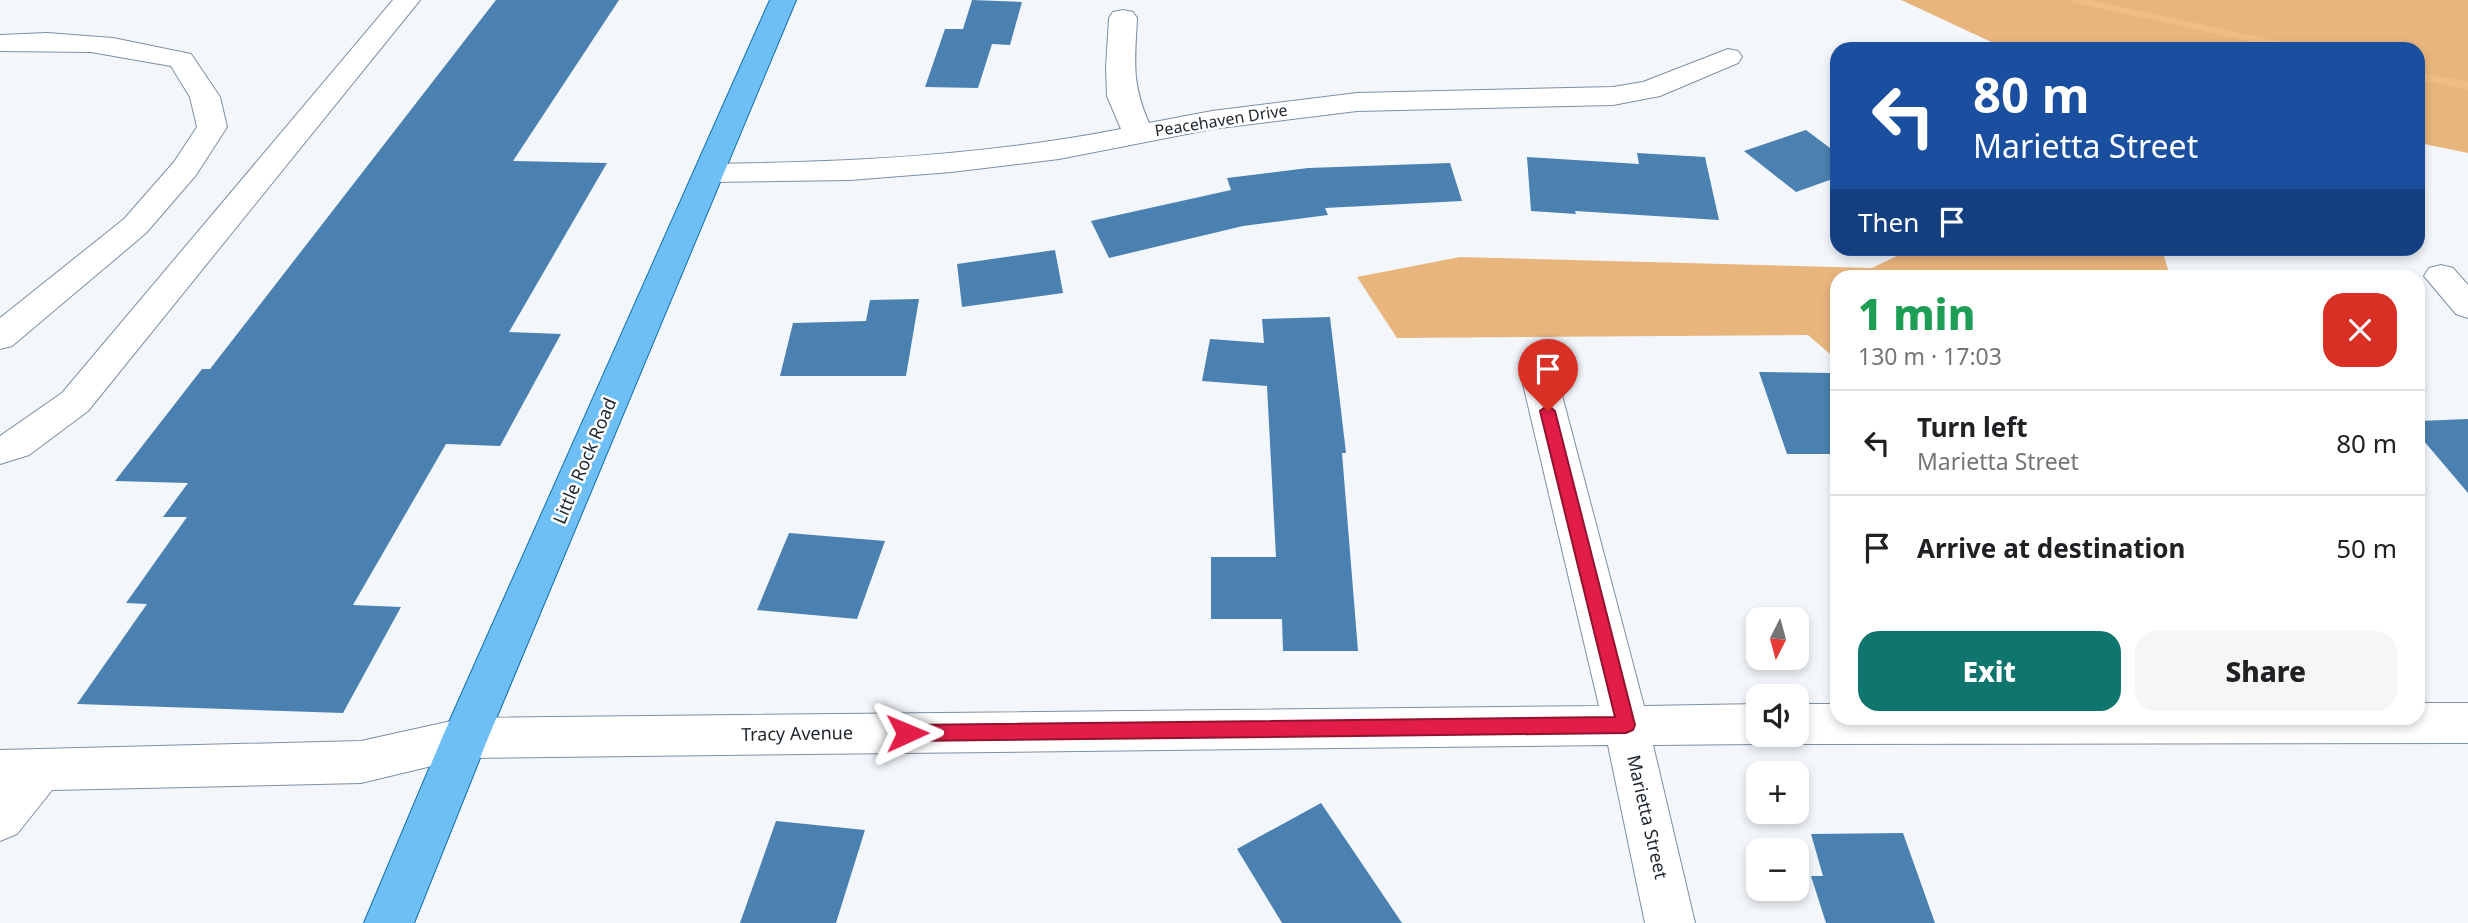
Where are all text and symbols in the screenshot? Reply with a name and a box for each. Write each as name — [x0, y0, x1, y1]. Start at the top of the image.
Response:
text: 80 m — [1973, 61, 2090, 127]
icon: left — [1858, 70, 1949, 161]
street label: Peacehaven Drive — [1153, 99, 1289, 141]
text: Marietta Street — [1973, 124, 2198, 167]
icon: arrive — [1933, 203, 1971, 241]
text: Then — [1858, 204, 1919, 240]
text: 1 min — [1858, 285, 1975, 342]
button: close — [2323, 293, 2397, 367]
pin — [1518, 339, 1578, 411]
text: 130 m · 17:03 — [1858, 340, 2002, 372]
icon: arrive — [1529, 350, 1567, 388]
street label: Little Rock Road — [547, 394, 621, 527]
text: Turn left — [1917, 409, 2028, 445]
icon: left — [1858, 424, 1896, 462]
text: 80 m — [2336, 425, 2397, 461]
text: Marietta Street — [1917, 445, 2079, 477]
icon: arrive — [1858, 529, 1896, 567]
text: Arrive at destination — [1917, 530, 2186, 566]
text: 50 m — [2336, 530, 2397, 566]
north arrow — [1746, 607, 1810, 670]
map controls — [1746, 607, 1809, 901]
button: Exit — [1858, 631, 2121, 711]
button: Share — [2135, 631, 2397, 711]
button: sound — [1746, 684, 1809, 747]
position arrow — [870, 696, 944, 770]
street label: Tracy Avenue — [741, 720, 853, 746]
street label: Marietta Street — [1622, 752, 1674, 882]
button: + — [1746, 761, 1809, 824]
button: − — [1746, 838, 1809, 901]

